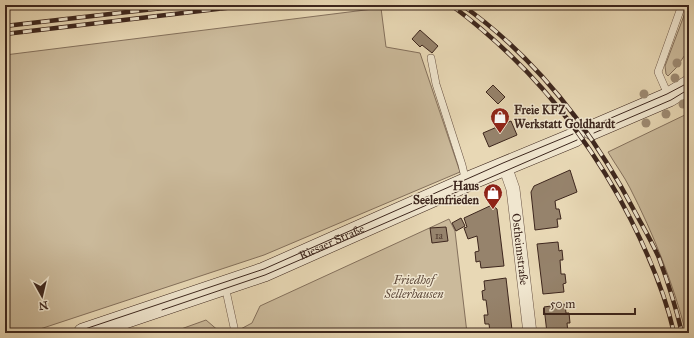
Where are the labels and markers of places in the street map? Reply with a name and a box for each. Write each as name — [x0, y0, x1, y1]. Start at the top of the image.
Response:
place label: Freie KFZ Werkstatt Goldhardt — [514, 103, 616, 131]
shop icon: Freie KFZ Werkstatt Goldhardt — [489, 106, 511, 134]
place label: Haus Seelenfrieden — [413, 179, 480, 207]
shop icon: Haus Seelenfrieden — [482, 182, 504, 210]

